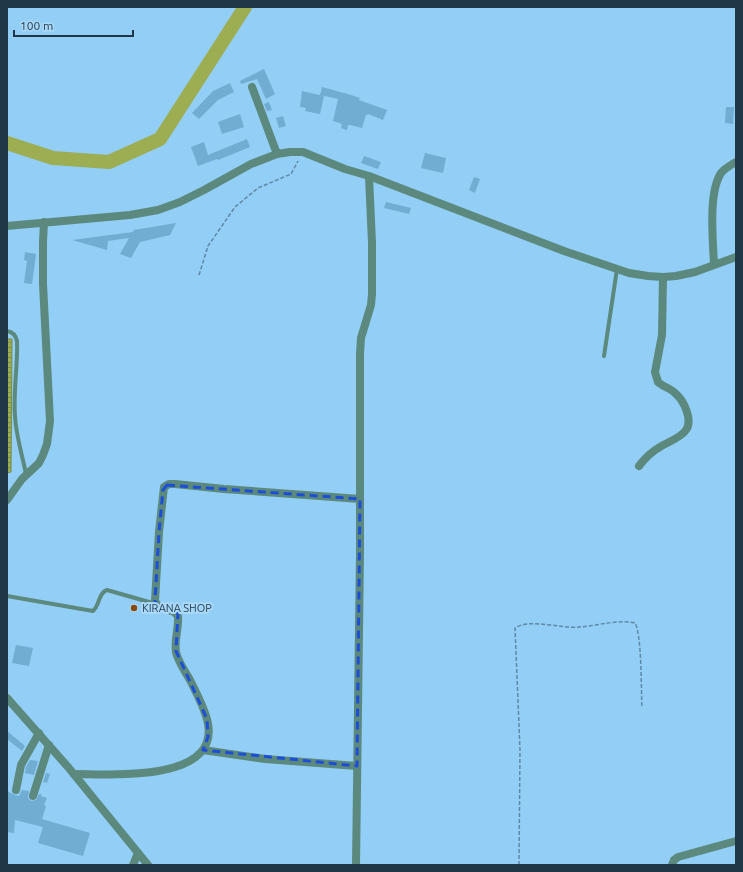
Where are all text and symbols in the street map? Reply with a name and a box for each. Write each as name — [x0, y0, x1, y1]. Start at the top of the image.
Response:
scale bar — [14, 12, 133, 38]
text: 100 m — [20, 19, 53, 32]
place label: KIRANA SHOP — [142, 602, 212, 614]
marker: KIRANA SHOP — [129, 603, 139, 613]

